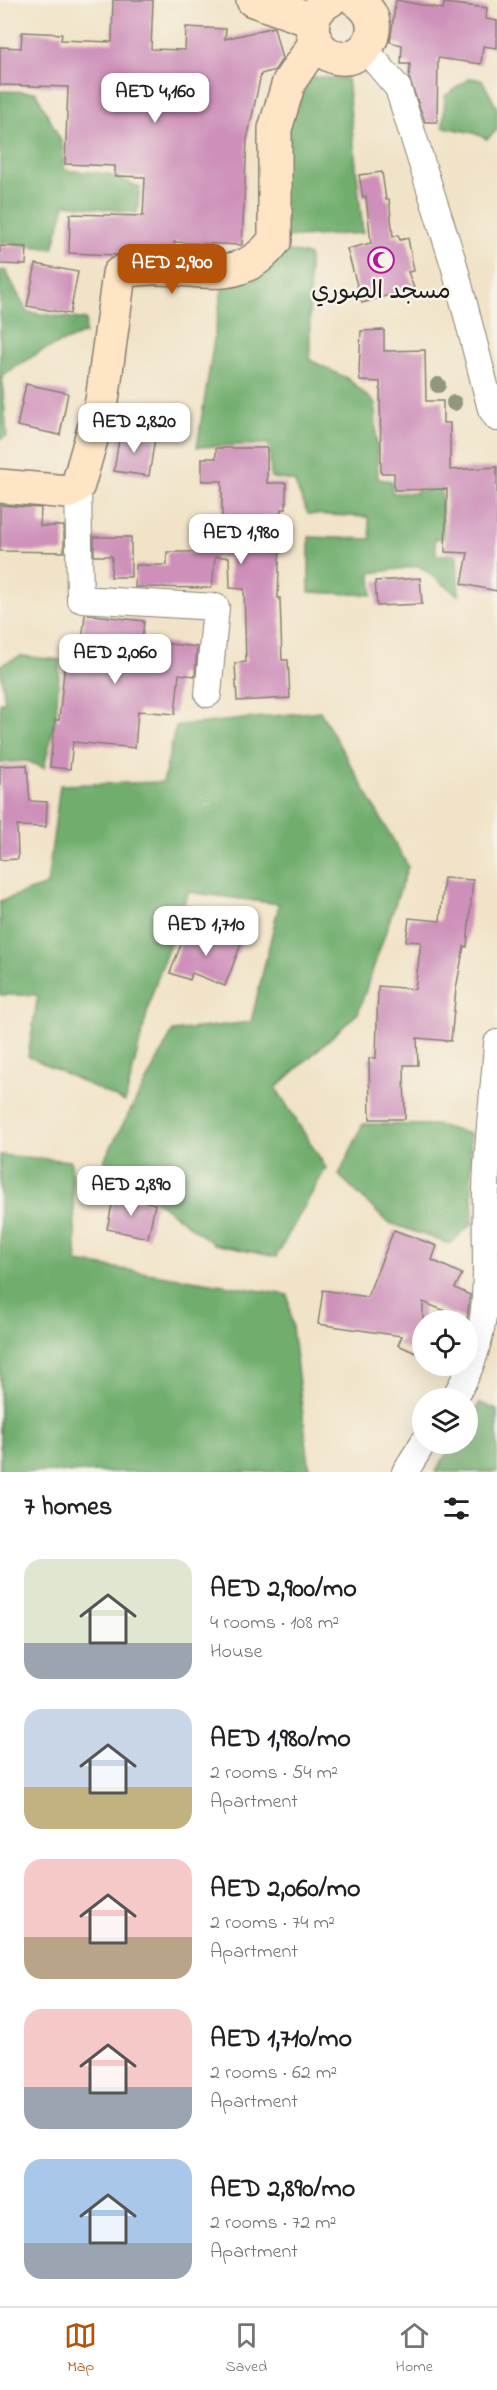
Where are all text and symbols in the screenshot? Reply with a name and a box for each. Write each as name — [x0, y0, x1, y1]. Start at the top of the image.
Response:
pin: AED 4,160 — [86, 73, 224, 124]
text: AED 4,160 — [115, 78, 195, 107]
pin: AED 2,900 — [103, 244, 241, 295]
mosque icon: مسجد الصوري — [366, 245, 396, 275]
text: AED 2,900 — [132, 249, 212, 278]
place label: مسجد الصوري — [311, 275, 451, 310]
pin: AED 2,820 — [65, 403, 203, 454]
text: AED 2,820 — [92, 408, 176, 437]
pin: AED 1,980 — [172, 514, 310, 565]
text: AED 1,980 — [203, 519, 279, 548]
pin: AED 2,060 — [46, 634, 184, 685]
text: AED 2,060 — [73, 639, 157, 668]
pin: AED 1,710 — [137, 906, 275, 957]
text: AED 1,710 — [167, 911, 245, 940]
pin: AED 2,890 — [62, 1166, 200, 1217]
text: AED 2,890 — [91, 1171, 171, 1200]
map controls — [412, 1310, 478, 1454]
button: locate — [412, 1310, 478, 1376]
button: layers — [412, 1388, 478, 1454]
text: 7 homes — [24, 1489, 112, 1527]
icon: filters — [440, 1492, 473, 1525]
text: AED 2,900/mo — [210, 1571, 357, 1609]
icon: home — [72, 1583, 144, 1655]
text: 4 rooms · 108 m² — [210, 1609, 339, 1638]
text: House — [210, 1638, 263, 1667]
text: AED 1,980/mo — [210, 1721, 351, 1759]
icon: home — [72, 1733, 144, 1805]
text: 2 rooms · 54 m² — [210, 1759, 338, 1788]
text: Apartment — [210, 1788, 298, 1817]
text: AED 2,060/mo — [210, 1871, 360, 1909]
icon: home — [72, 1883, 144, 1955]
text: 2 rooms · 74 m² — [210, 1909, 335, 1938]
text: Apartment — [210, 1938, 298, 1967]
text: AED 1,710/mo — [210, 2021, 352, 2059]
icon: home — [72, 2033, 144, 2105]
text: 2 rooms · 62 m² — [210, 2059, 337, 2088]
text: Apartment — [210, 2088, 298, 2117]
text: AED 2,890/mo — [210, 2171, 355, 2209]
icon: home — [72, 2183, 144, 2255]
text: 2 rooms · 72 m² — [210, 2209, 337, 2238]
text: Apartment — [210, 2238, 298, 2267]
tab: Map — [64, 2319, 97, 2379]
tab: Saved — [226, 2319, 267, 2379]
tab: Home — [396, 2319, 433, 2379]

